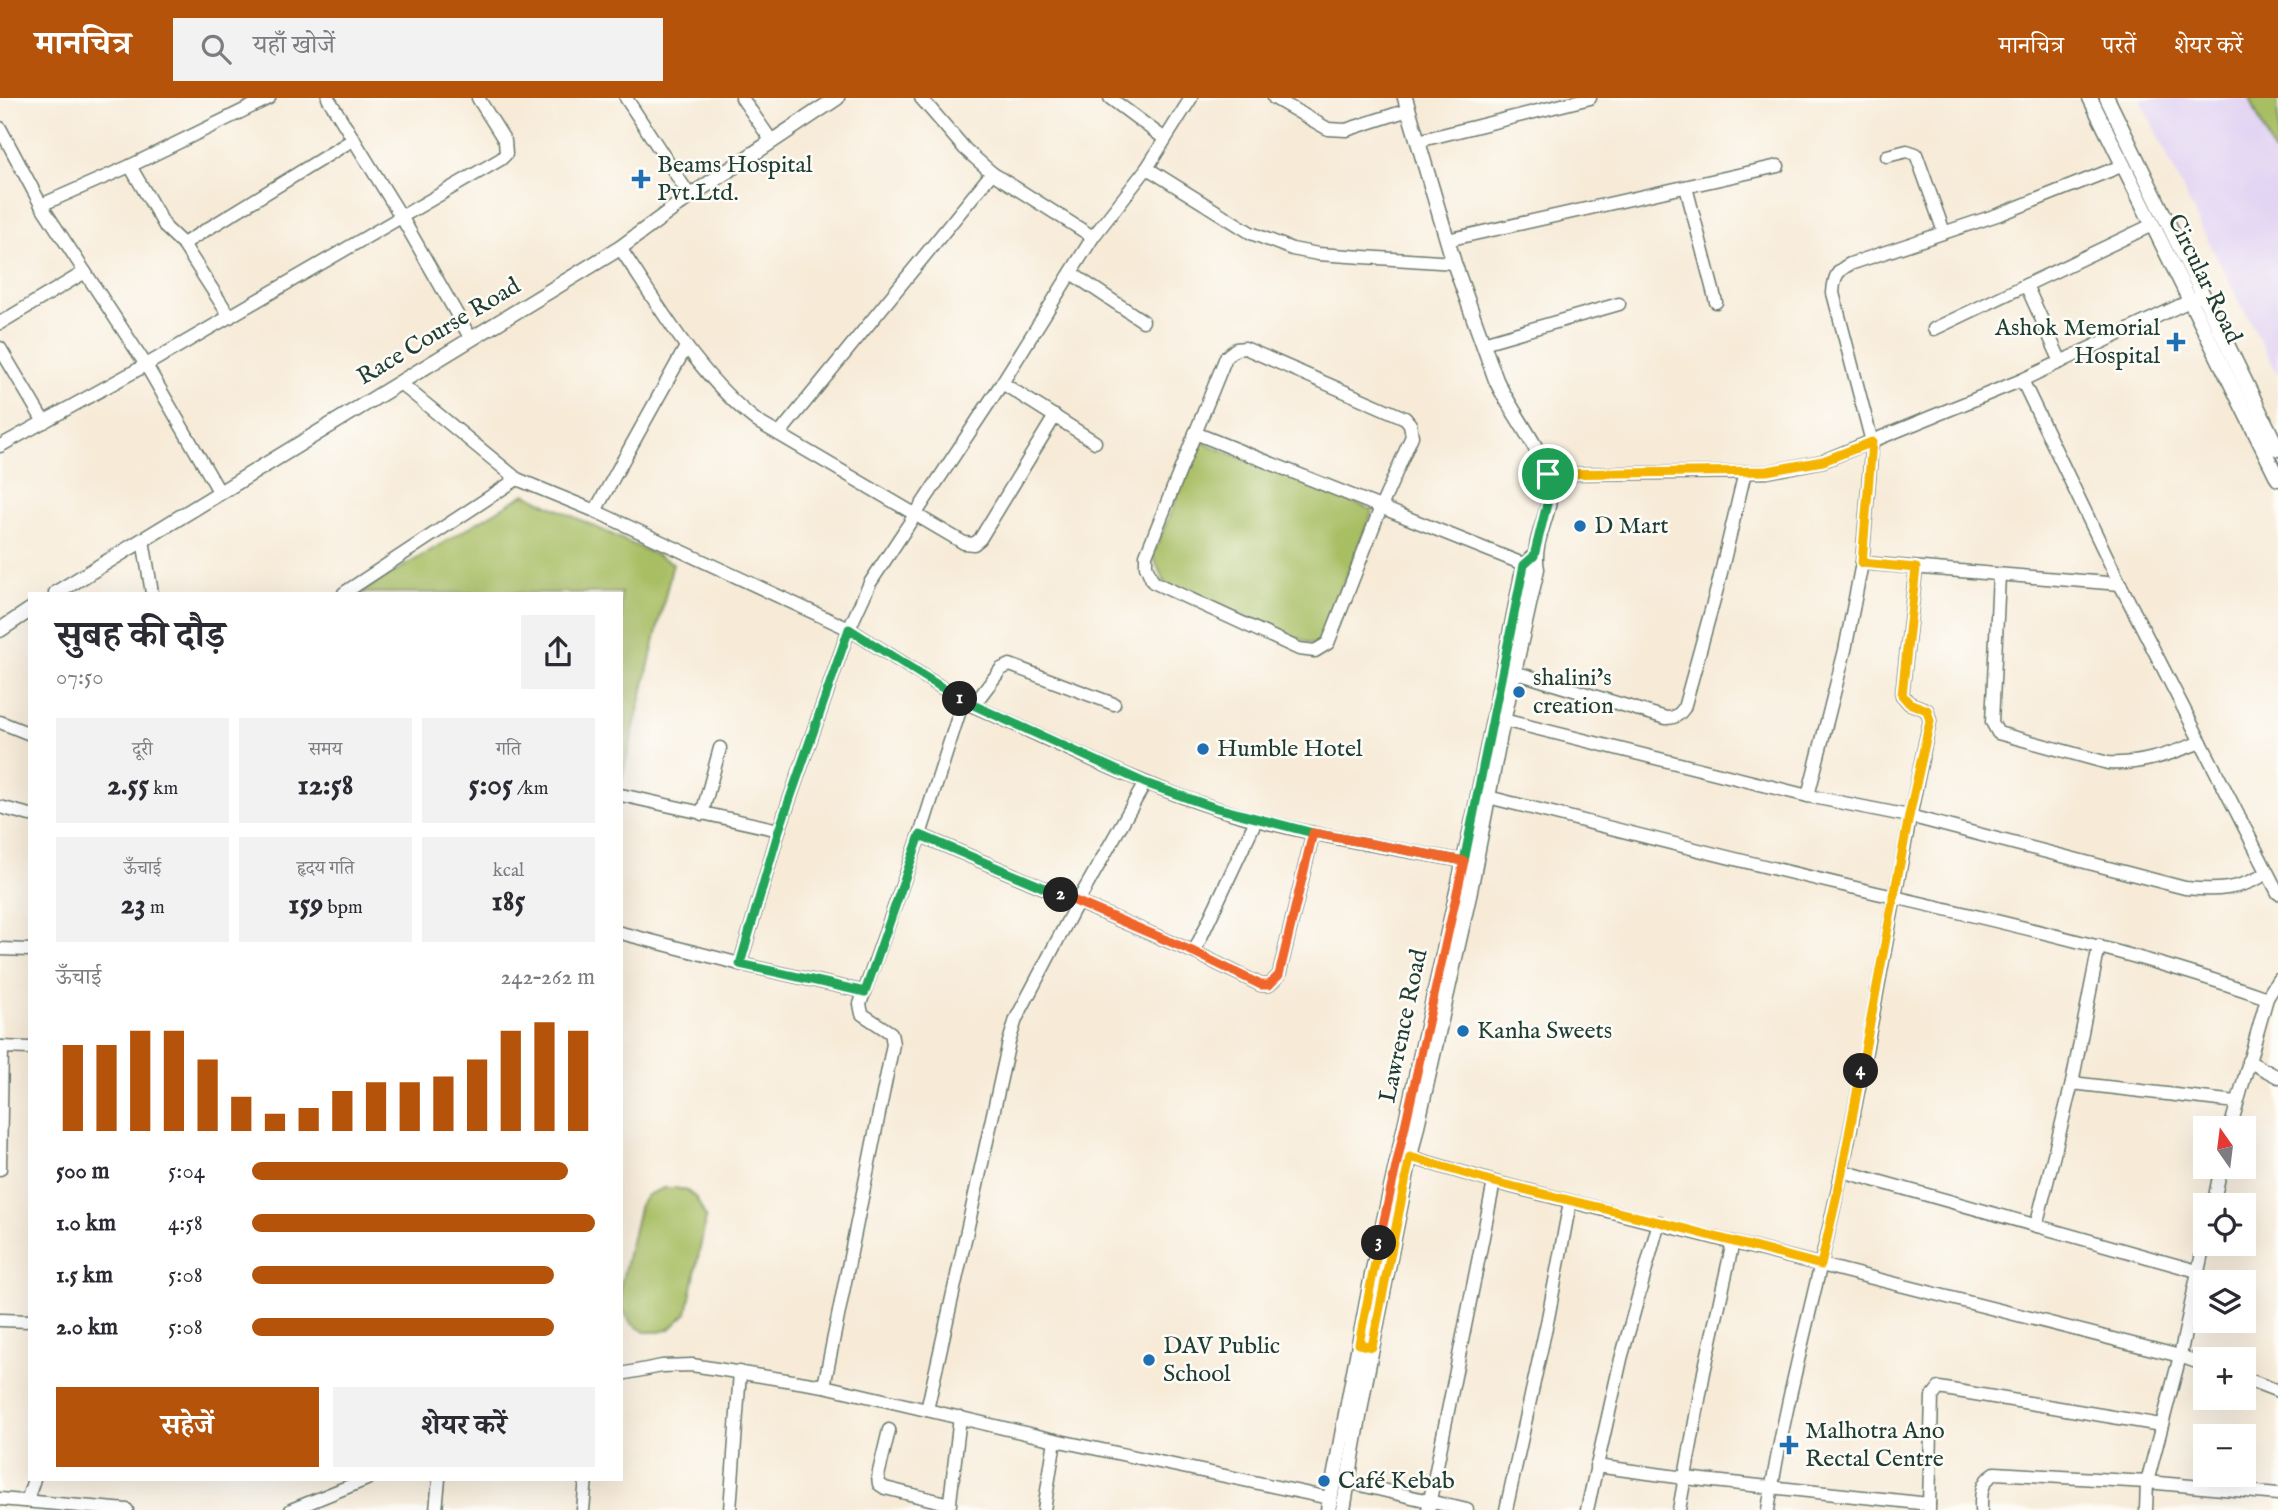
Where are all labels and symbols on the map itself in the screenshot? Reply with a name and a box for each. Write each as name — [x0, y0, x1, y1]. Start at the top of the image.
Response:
place label: Beams Hospital Pvt.Ltd. — [657, 150, 813, 209]
marker: Beams Hospital Pvt.Ltd. — [631, 169, 651, 189]
street label: Circular Road — [2159, 209, 2249, 349]
street label: Race Course Road — [352, 271, 527, 393]
place label: Ashok Memorial Hospital — [1994, 313, 2160, 372]
marker: Ashok Memorial Hospital — [2166, 332, 2186, 352]
pin — [1518, 444, 1578, 504]
place label: D Mart — [1594, 511, 1669, 542]
marker: D Mart — [1572, 518, 1588, 534]
place label: shalini's creation — [1533, 663, 1614, 722]
pin: 1 — [942, 682, 978, 716]
marker: shalini's creation — [1511, 684, 1527, 700]
place label: Humble Hotel — [1217, 734, 1363, 765]
marker: Humble Hotel — [1195, 741, 1211, 757]
pin: 2 — [1044, 878, 1078, 912]
street label: Lawrence Road — [1373, 946, 1435, 1106]
place label: Kanha Sweets — [1477, 1016, 1612, 1047]
marker: Kanha Sweets — [1455, 1023, 1471, 1039]
pin: 4 — [1843, 1054, 1878, 1088]
north arrow — [2193, 1116, 2256, 1180]
pin: 3 — [1362, 1226, 1396, 1260]
place label: DAV Public School — [1163, 1331, 1280, 1390]
marker: DAV Public School — [1141, 1352, 1157, 1368]
place label: Malhotra Ano Rectal Centre — [1805, 1416, 1945, 1475]
marker: Malhotra Ano Rectal Centre — [1779, 1435, 1799, 1455]
place label: Café Kebab — [1338, 1466, 1455, 1497]
marker: Café Kebab — [1316, 1473, 1332, 1489]

